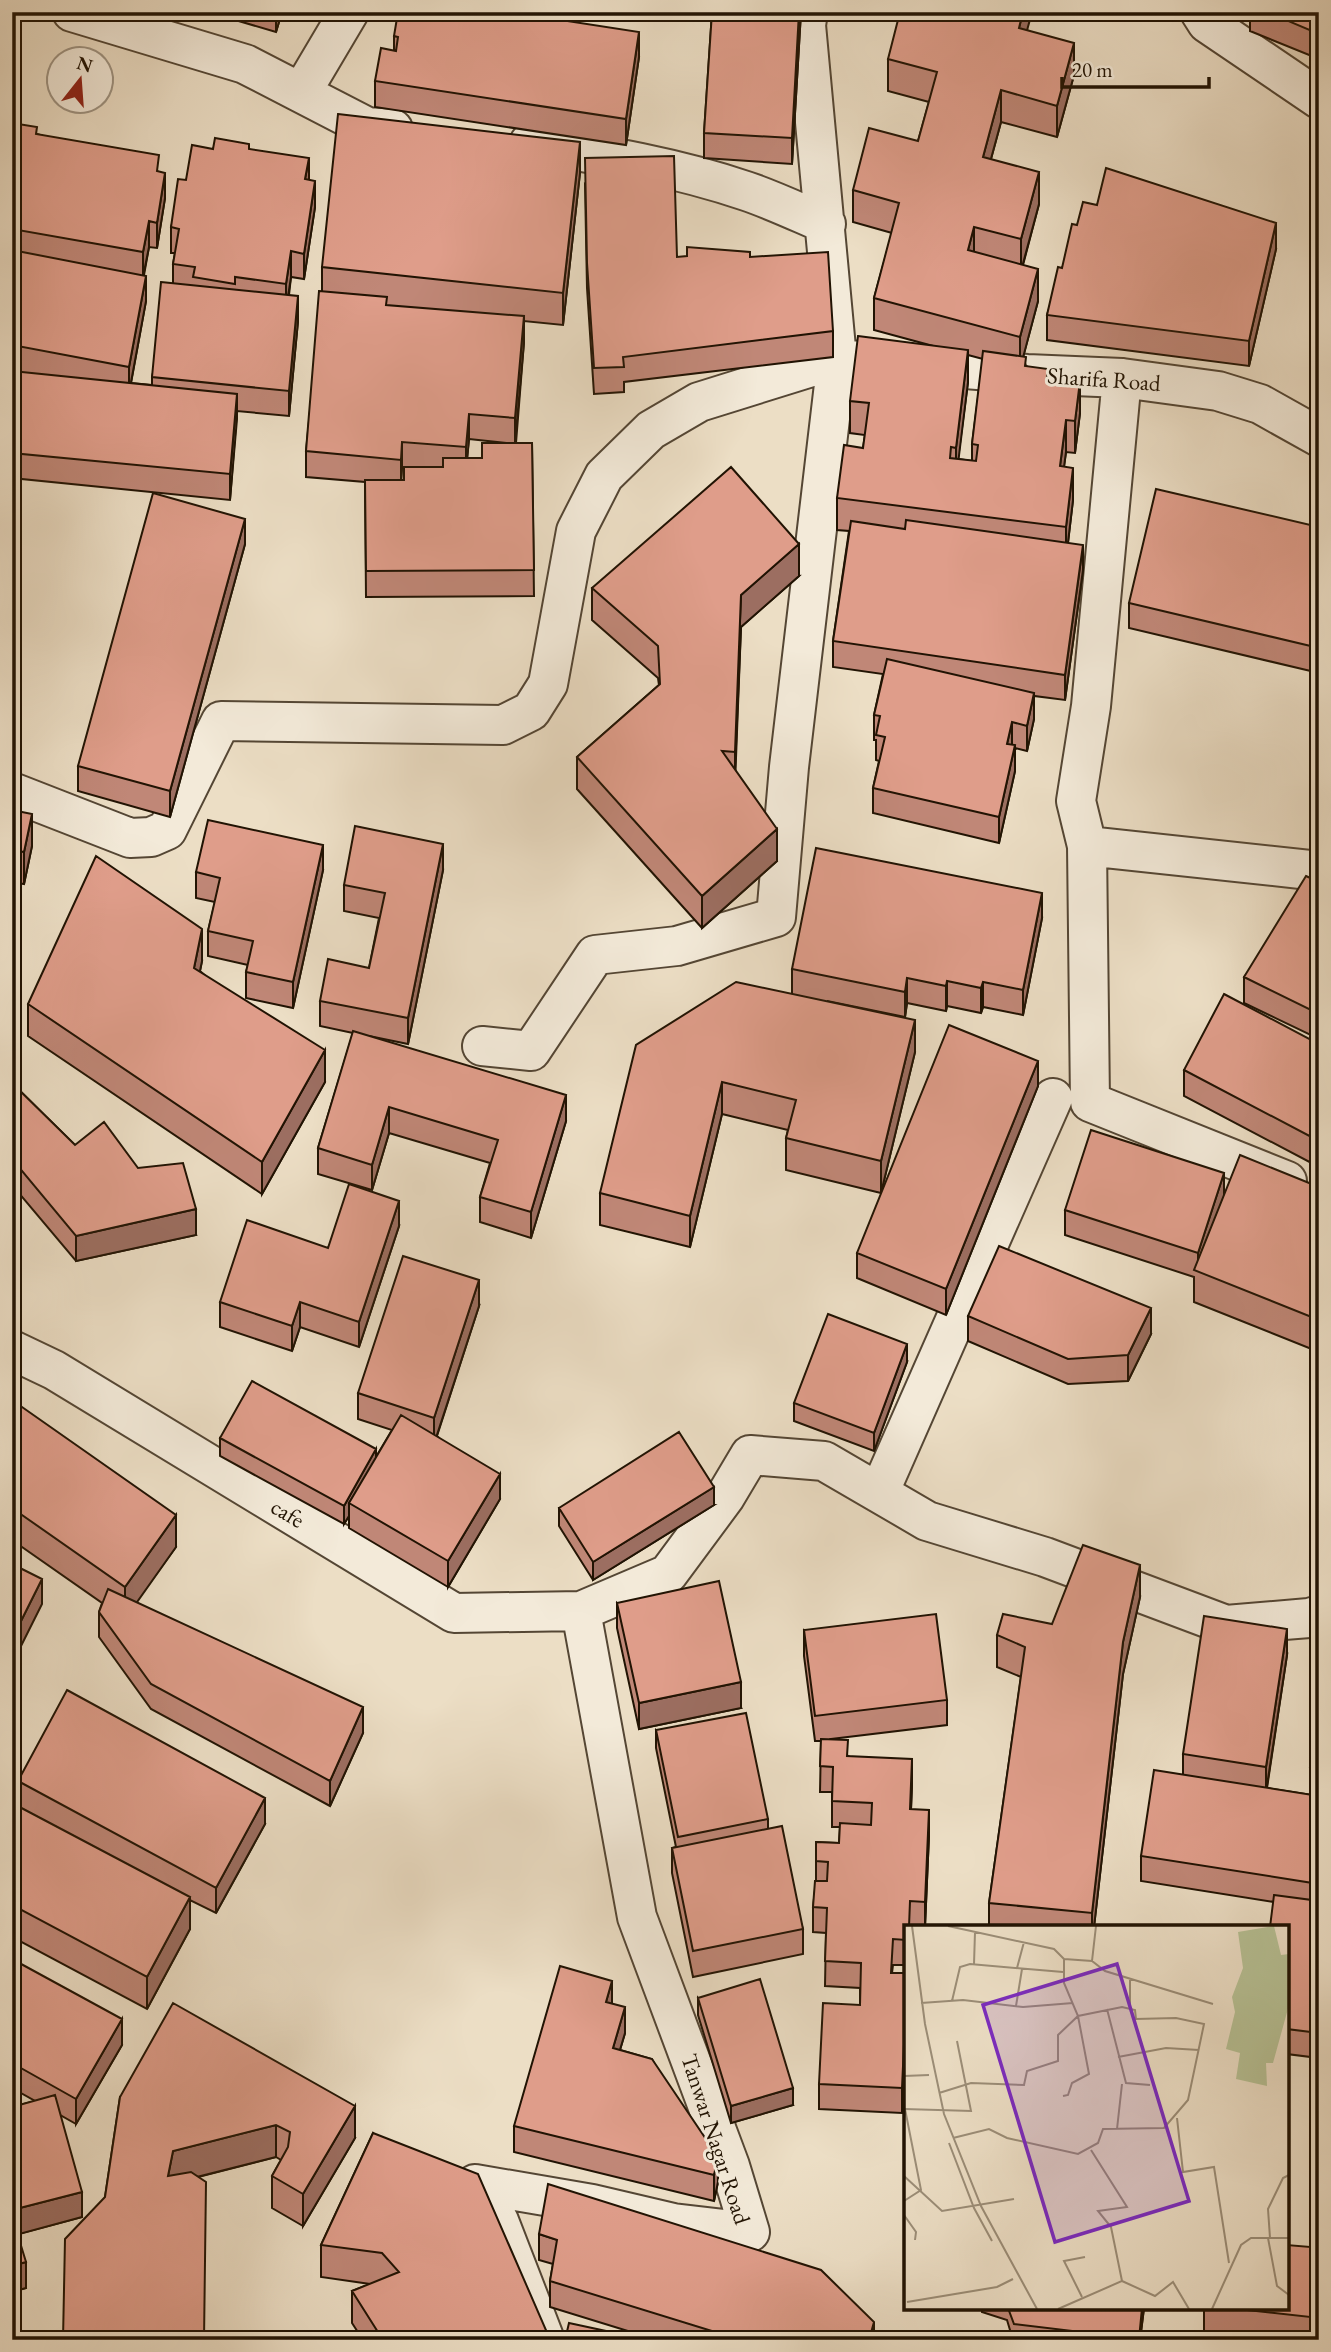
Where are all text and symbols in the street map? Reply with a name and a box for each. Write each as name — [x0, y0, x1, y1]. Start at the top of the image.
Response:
north arrow — [46, 46, 116, 116]
scale bar — [1062, 46, 1208, 90]
text: N — [74, 50, 96, 79]
text: 20 m — [1072, 56, 1113, 83]
street label: Sharifa Road — [1046, 360, 1162, 398]
street label: cafe — [266, 1491, 310, 1535]
inset map — [904, 1925, 1289, 2310]
street label: Tanwar Nagar Road — [674, 2050, 758, 2228]

